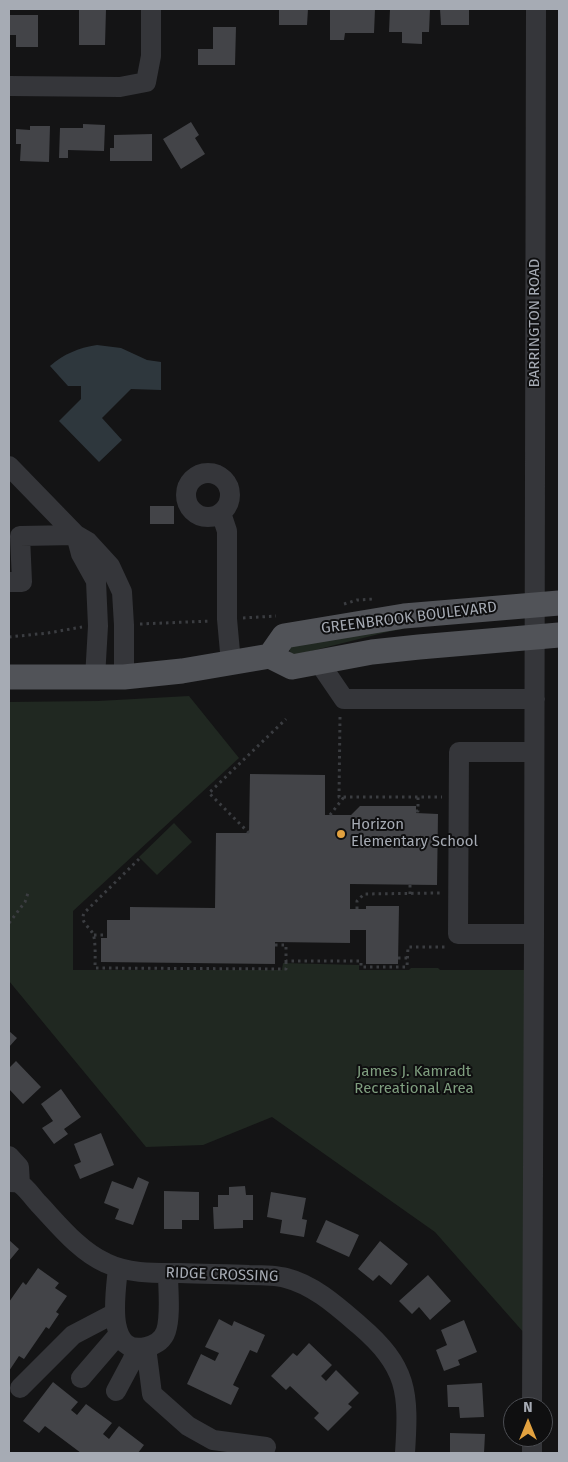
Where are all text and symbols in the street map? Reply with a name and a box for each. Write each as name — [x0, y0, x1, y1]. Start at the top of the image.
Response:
street label: BARRINGTON ROAD — [526, 259, 544, 387]
street label: GREENBROOK BOULEVARD — [320, 598, 498, 638]
place label: Horizon Elementary School — [351, 816, 478, 851]
marker: Horizon Elementary School — [335, 828, 347, 840]
park label: James J. Kamradt Recreational Area — [354, 1063, 474, 1098]
street label: RIDGE CROSSING — [165, 1264, 279, 1286]
north arrow — [503, 1397, 553, 1447]
text: N — [523, 1399, 533, 1416]

